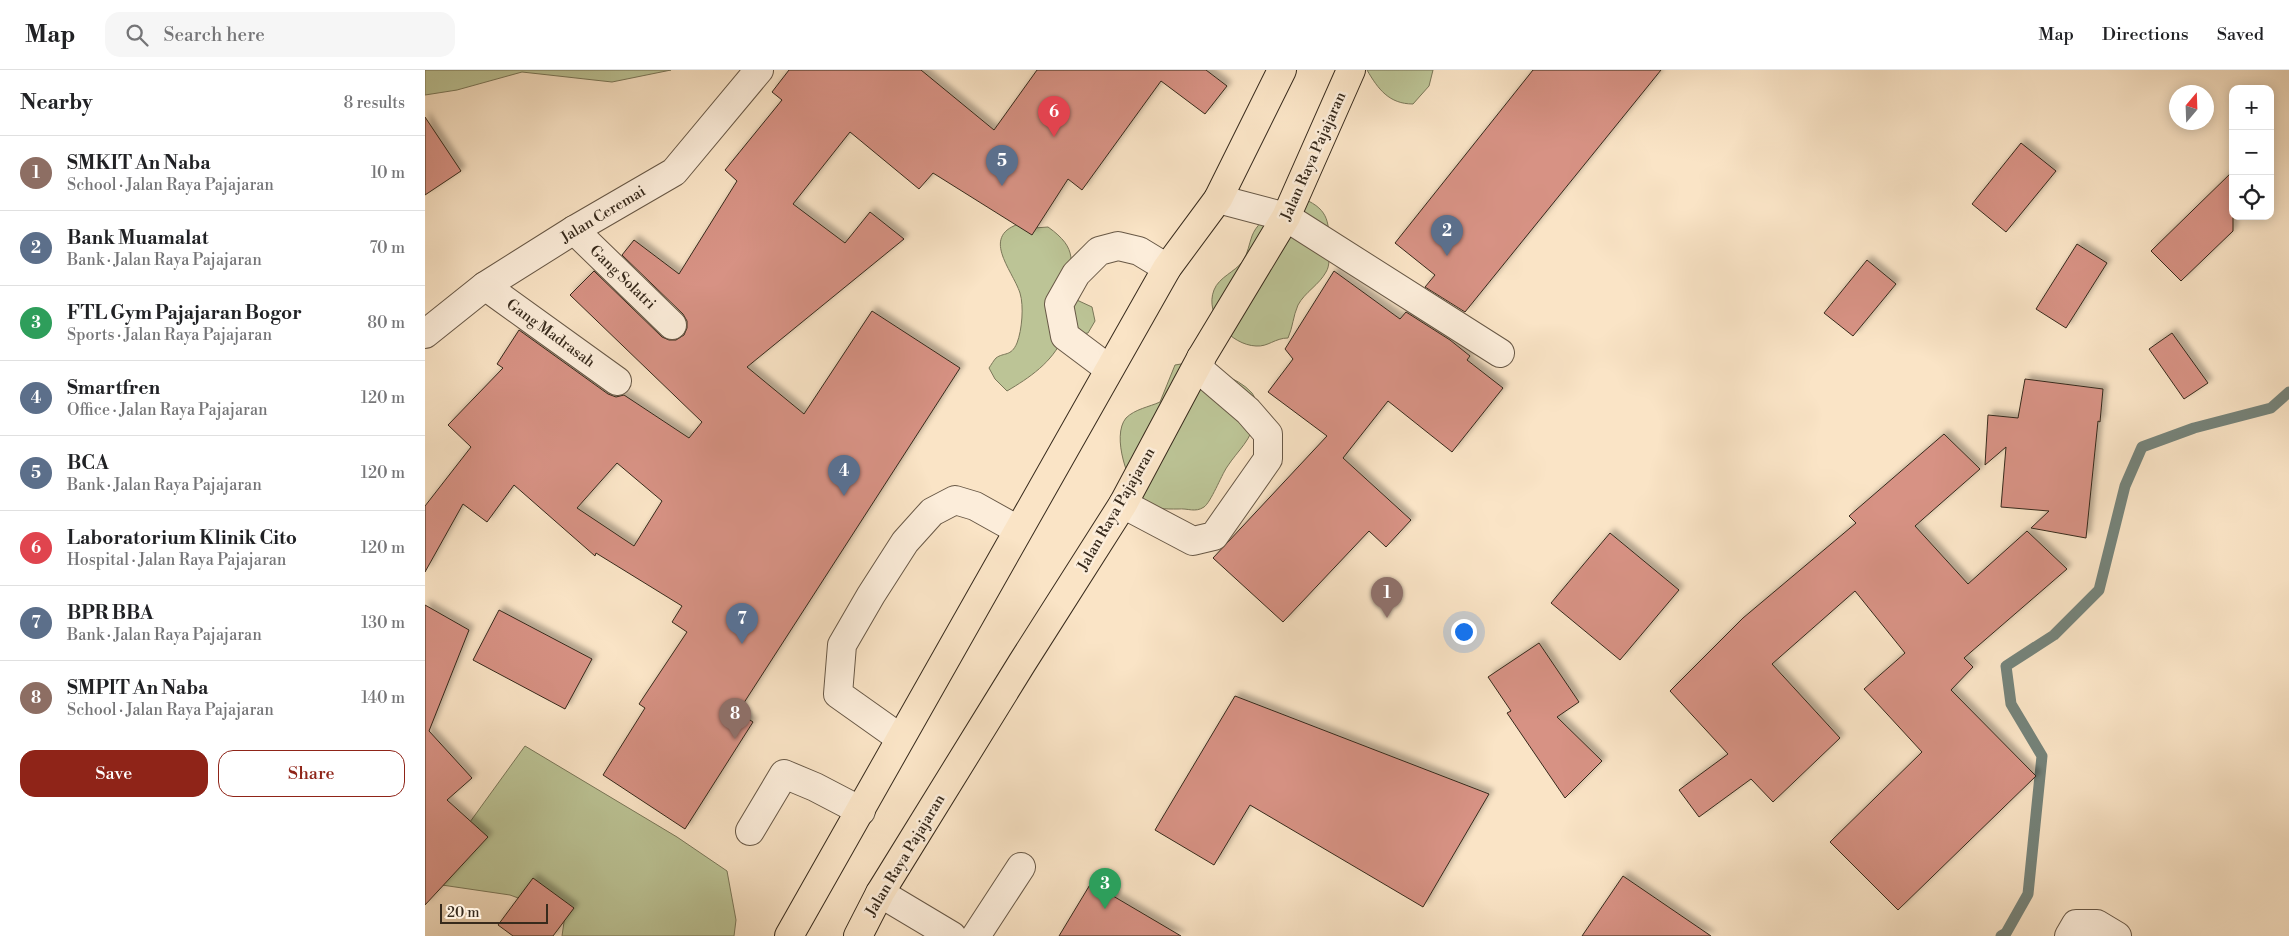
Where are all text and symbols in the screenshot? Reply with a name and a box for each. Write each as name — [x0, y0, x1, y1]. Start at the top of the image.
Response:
search box — [105, 12, 455, 57]
text: Map — [25, 20, 75, 50]
icon: search — [123, 21, 151, 49]
text: Search here — [163, 23, 265, 47]
text: Map — [2038, 23, 2074, 46]
text: Directions — [2102, 23, 2189, 46]
text: Saved — [2217, 23, 2264, 46]
north arrow — [2169, 85, 2214, 130]
map controls — [2229, 85, 2274, 220]
button: + — [2229, 85, 2274, 130]
street label: Jalan Raya Pajajaran — [1276, 89, 1350, 224]
text: Nearby — [20, 90, 93, 116]
text: 8 results — [343, 93, 405, 113]
pin: 6 — [1038, 96, 1070, 137]
button: − — [2229, 130, 2274, 175]
pin: 5 — [986, 145, 1018, 186]
text: SMKIT An Naba — [67, 151, 211, 175]
text: 1 — [32, 163, 40, 183]
text: 10 m — [371, 163, 405, 183]
text: School · Jalan Raya Pajajaran — [67, 175, 274, 195]
button: locate — [2229, 175, 2274, 220]
street label: Jalan Ceremai — [557, 182, 649, 248]
pin: 2 — [1431, 215, 1463, 256]
text: Bank Muamalat — [67, 226, 208, 250]
text: 2 — [31, 238, 41, 258]
text: 70 m — [369, 238, 405, 258]
street label: Gang Solatri — [586, 241, 660, 314]
text: Bank · Jalan Raya Pajajaran — [67, 250, 262, 270]
street label: Gang Madrasah — [503, 295, 599, 372]
text: FTL Gym Pajajaran Bogor — [67, 301, 302, 325]
text: 3 — [31, 313, 41, 333]
text: 80 m — [367, 313, 405, 333]
text: Sports · Jalan Raya Pajajaran — [67, 325, 272, 345]
text: Smartfren — [67, 376, 160, 400]
text: 4 — [31, 388, 41, 408]
text: 120 m — [361, 388, 405, 408]
text: Office · Jalan Raya Pajajaran — [67, 400, 268, 420]
street label: Jalan Raya Pajajaran — [1073, 444, 1159, 575]
text: BCA — [67, 451, 109, 475]
pin: 4 — [828, 455, 860, 496]
text: 5 — [31, 463, 41, 483]
text: 120 m — [361, 463, 405, 483]
text: Bank · Jalan Raya Pajajaran — [67, 475, 262, 495]
text: Laboratorium Klinik Cito — [67, 526, 297, 550]
text: 6 — [31, 538, 41, 558]
text: 120 m — [361, 538, 405, 558]
text: Hospital · Jalan Raya Pajajaran — [67, 550, 286, 570]
pin: 1 — [1371, 577, 1403, 618]
text: BPR BBA — [67, 601, 153, 625]
pin: 7 — [726, 603, 758, 644]
text: 7 — [31, 613, 41, 633]
text: 130 m — [361, 613, 405, 633]
your location — [1451, 619, 1477, 645]
text: Bank · Jalan Raya Pajajaran — [67, 625, 262, 645]
text: SMPIT An Naba — [67, 676, 208, 700]
text: 8 — [31, 688, 41, 708]
text: 140 m — [361, 688, 405, 708]
pin: 8 — [719, 698, 751, 739]
text: School · Jalan Raya Pajajaran — [67, 700, 274, 720]
button: Save — [20, 750, 208, 797]
button: Share — [218, 750, 405, 797]
street label: Jalan Raya Pajajaran — [861, 791, 949, 921]
pin: 3 — [1089, 868, 1121, 909]
scale bar — [440, 901, 547, 924]
text: 20 m — [447, 904, 479, 922]

